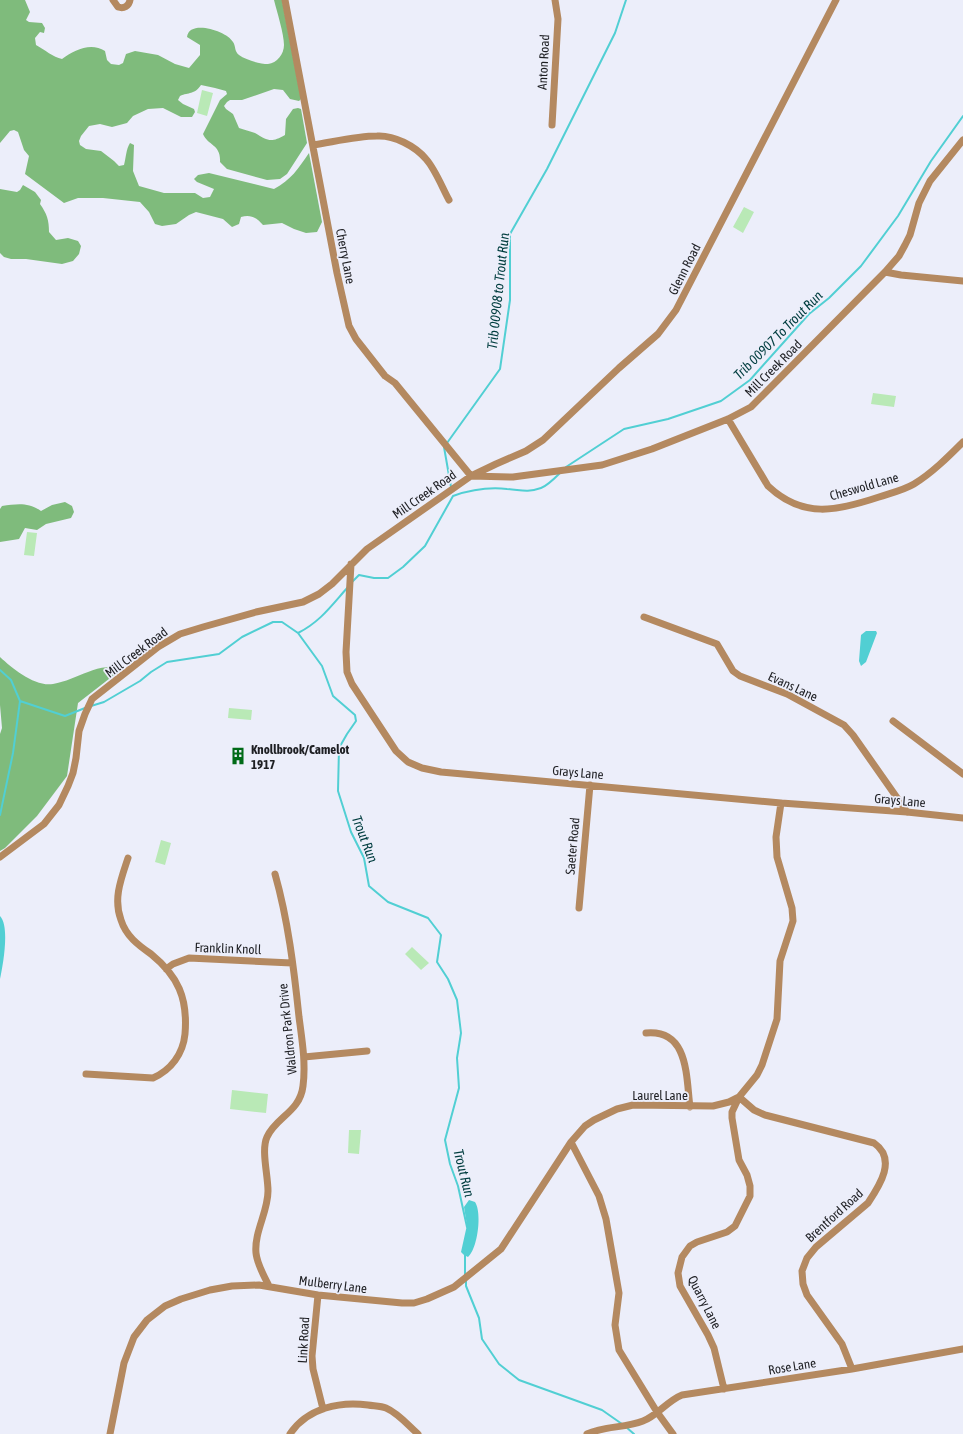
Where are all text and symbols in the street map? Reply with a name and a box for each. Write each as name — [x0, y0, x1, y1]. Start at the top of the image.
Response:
street label: Anton Road — [535, 34, 552, 90]
street label: Cherry Lane — [333, 227, 358, 285]
water label: Trib 00908 to Trout Run — [484, 232, 512, 350]
street label: Glenn Road — [665, 241, 704, 297]
water label: Trib 00907 To Trout Run — [730, 287, 826, 383]
street label: Mill Creek Road — [742, 337, 805, 400]
street label: Mill Creek Road — [390, 467, 459, 522]
street label: Cheswold Lane — [828, 469, 900, 503]
street label: Mill Creek Road — [102, 624, 170, 681]
street label: Evans Lane — [766, 669, 820, 704]
place label: Knollbrook/Camelot 1917 — [251, 742, 350, 772]
building icon: Knollbrook/Camelot 1917 — [228, 746, 248, 766]
street label: Grays Lane — [552, 763, 604, 782]
street label: Grays Lane — [874, 791, 926, 810]
water label: Trout Run — [349, 813, 381, 865]
street label: Saeter Road — [563, 817, 582, 875]
street label: Franklin Knoll — [194, 940, 262, 957]
street label: Waldron Park Drive — [275, 983, 300, 1075]
street label: Laurel Lane — [632, 1088, 688, 1103]
water label: Trout Run — [450, 1147, 478, 1199]
street label: Brentford Road — [802, 1186, 866, 1245]
street label: Mulberry Lane — [298, 1273, 368, 1296]
street label: Quarry Lane — [685, 1273, 724, 1332]
street label: Link Road — [295, 1316, 312, 1364]
street label: Rose Lane — [767, 1355, 817, 1378]

